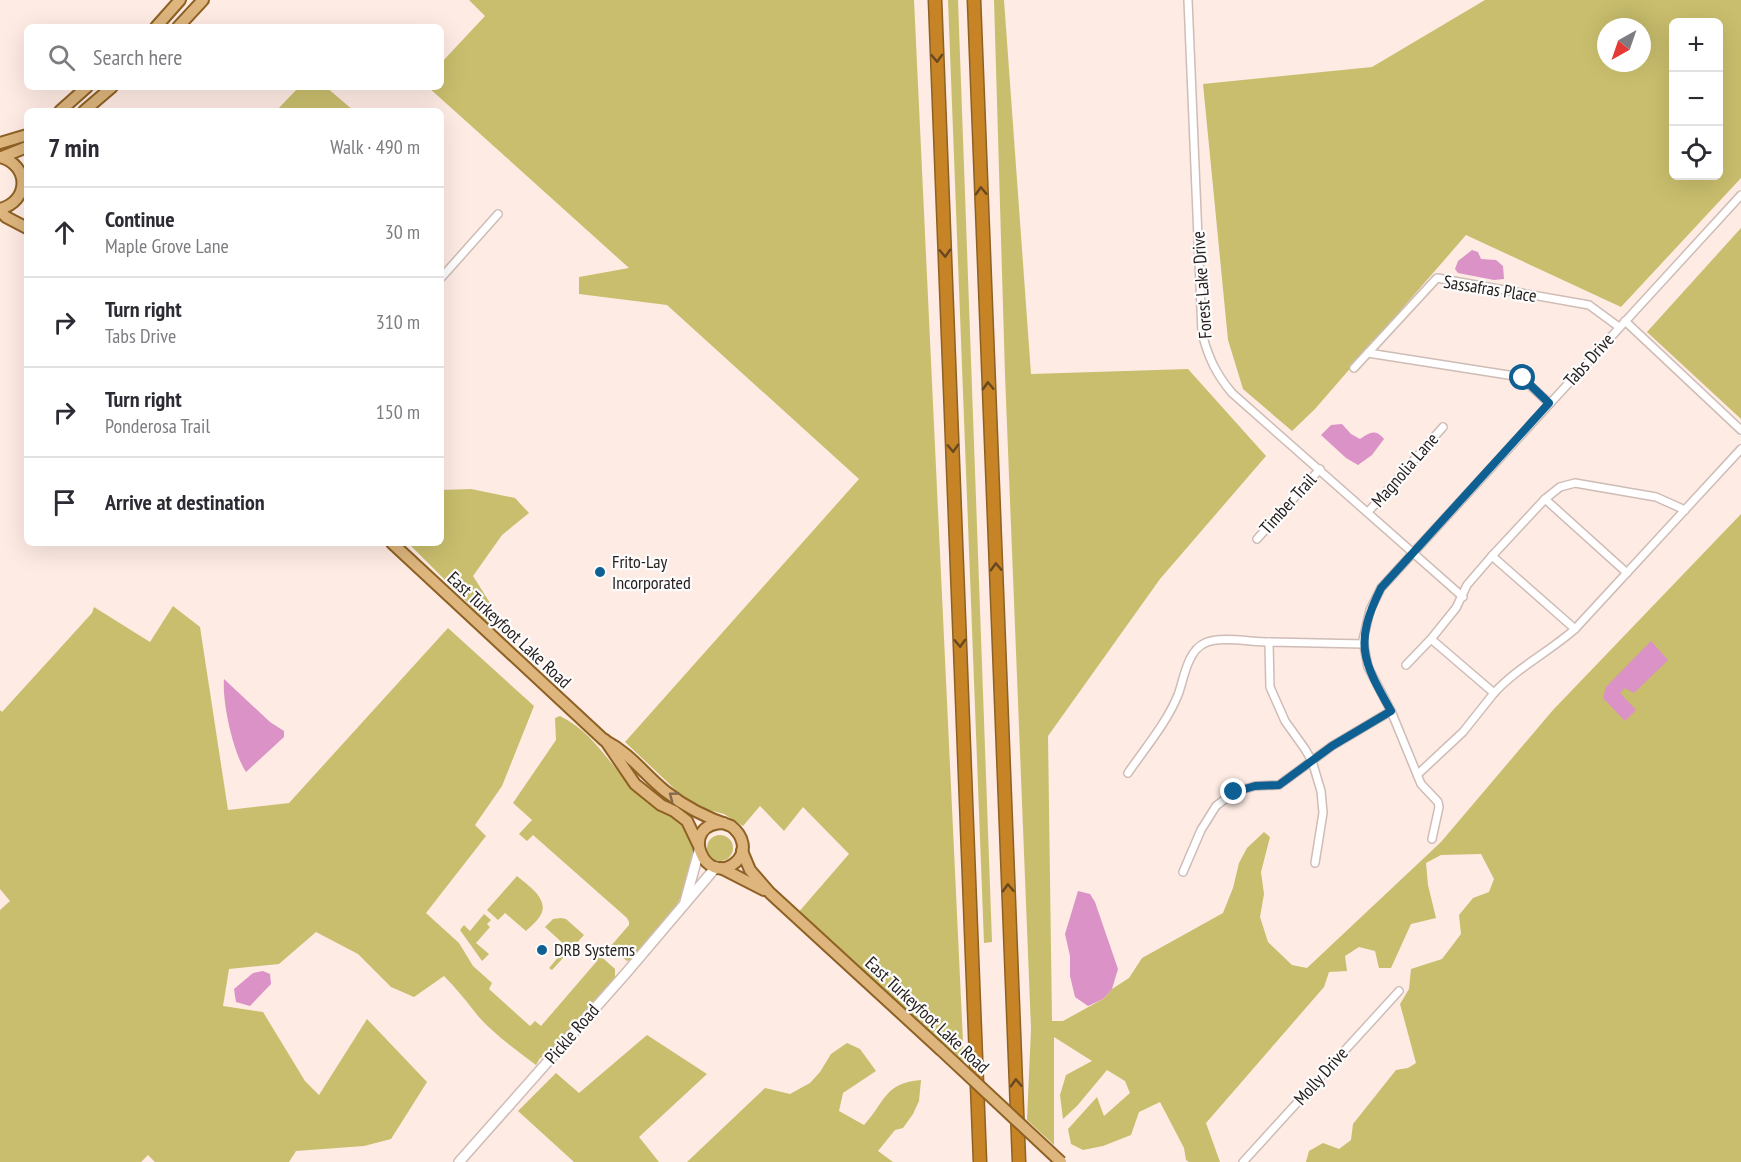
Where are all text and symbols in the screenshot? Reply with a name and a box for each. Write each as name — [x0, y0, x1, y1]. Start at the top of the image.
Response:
north arrow — [1597, 18, 1651, 72]
map controls — [1669, 18, 1723, 180]
button: + — [1669, 18, 1723, 72]
search box — [24, 24, 444, 90]
icon: search — [45, 41, 78, 74]
text: Search here — [93, 43, 182, 71]
one-way arrow — [931, 54, 944, 63]
button: − — [1669, 72, 1723, 126]
button: locate — [1669, 126, 1723, 180]
text: 7 min — [48, 131, 99, 164]
text: Walk · 490 m — [330, 134, 420, 160]
one-way arrow — [975, 187, 987, 196]
text: Continue — [105, 205, 175, 233]
icon: ahead — [48, 216, 81, 249]
text: 30 m — [385, 219, 420, 245]
street label: Forest Lake Drive — [1186, 231, 1217, 340]
text: Maple Grove Lane — [105, 233, 229, 259]
one-way arrow — [939, 249, 952, 258]
street label: Sassafras Place — [1442, 270, 1538, 307]
text: Turn right — [105, 295, 182, 323]
icon: right — [48, 306, 81, 339]
text: 310 m — [376, 309, 420, 335]
text: Tabs Drive — [105, 323, 176, 349]
street label: Tabs Drive — [1559, 328, 1619, 391]
route start — [1509, 364, 1535, 390]
one-way arrow — [982, 382, 995, 391]
text: Turn right — [105, 385, 182, 413]
icon: right — [48, 396, 81, 429]
text: 150 m — [376, 399, 420, 425]
text: Ponderosa Trail — [105, 413, 210, 439]
street label: Magnolia Lane — [1366, 428, 1443, 512]
one-way arrow — [946, 444, 959, 453]
street label: Timber Trail — [1254, 468, 1321, 539]
icon: arrive — [48, 486, 81, 519]
text: Arrive at destination — [105, 488, 265, 516]
place label: Frito-Lay Incorporated — [612, 550, 691, 594]
one-way arrow — [989, 562, 1002, 571]
marker: Frito-Lay Incorporated — [593, 565, 607, 579]
street label: East Turkeyfoot Lake Road — [443, 566, 576, 693]
one-way arrow — [954, 639, 966, 648]
route end — [1220, 778, 1246, 804]
one-way arrow — [668, 793, 679, 804]
one-way arrow — [1002, 883, 1014, 892]
place label: DRB Systems — [554, 938, 635, 961]
marker: DRB Systems — [535, 943, 549, 957]
street label: East Turkeyfoot Lake Road — [861, 951, 994, 1078]
street label: Pickle Road — [539, 999, 604, 1068]
street label: Molly Drive — [1289, 1042, 1353, 1110]
one-way arrow — [1010, 1078, 1023, 1087]

